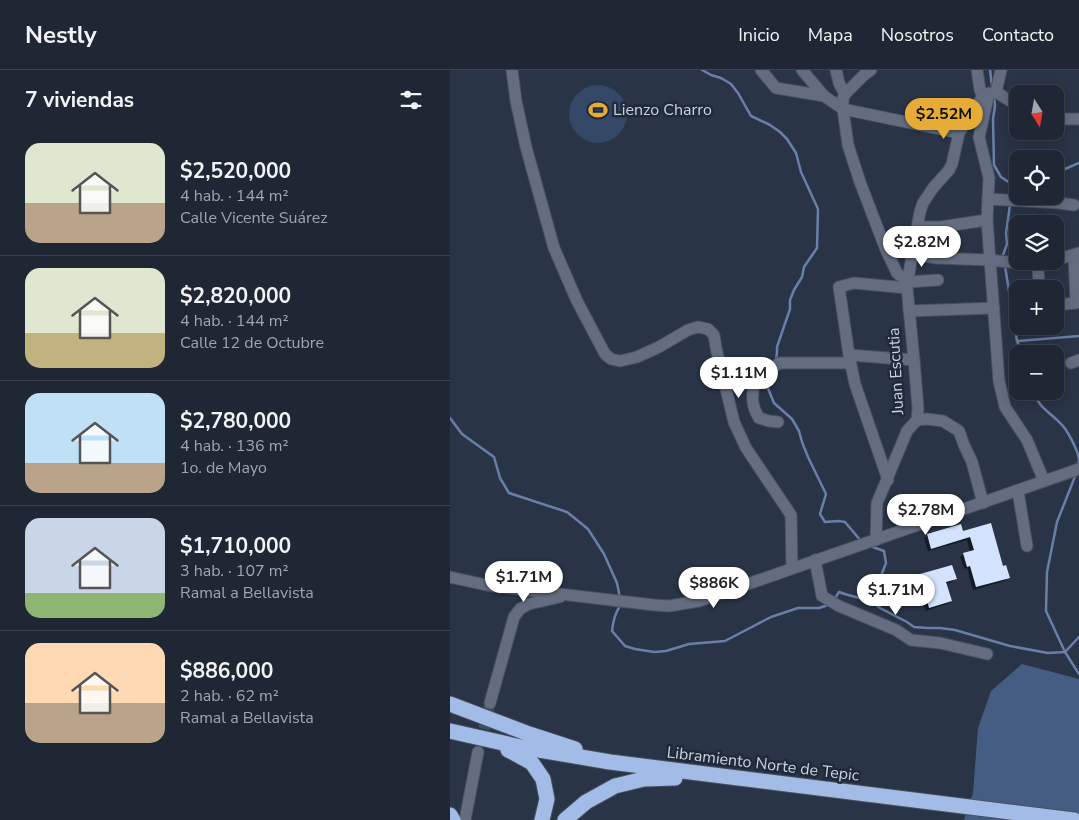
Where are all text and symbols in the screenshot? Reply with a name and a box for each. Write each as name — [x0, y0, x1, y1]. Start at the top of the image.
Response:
text: Nestly — [25, 19, 97, 51]
text: Inicio — [738, 23, 780, 47]
text: Mapa — [808, 23, 853, 47]
text: Nosotros — [881, 23, 954, 47]
text: Contacto — [982, 23, 1054, 47]
north arrow — [1009, 85, 1064, 140]
map controls — [1009, 85, 1064, 400]
text: 7 viviendas — [25, 86, 134, 114]
icon: filters — [397, 86, 425, 114]
pin: $2.52M — [903, 98, 985, 140]
sports icon: Lienzo Charro — [587, 99, 609, 121]
place label: Lienzo Charro — [613, 99, 712, 121]
text: $2.52M — [916, 103, 972, 125]
button: locate — [1009, 150, 1064, 205]
text: $2,520,000 — [180, 157, 291, 185]
icon: home — [65, 163, 125, 223]
text: 4 hab. · 144 m² — [180, 185, 288, 207]
text: Calle Vicente Suárez — [180, 207, 328, 229]
button: layers — [1009, 215, 1064, 270]
pin: $2.82M — [881, 226, 963, 268]
text: $2.82M — [894, 231, 950, 253]
button: + — [1009, 280, 1064, 335]
text: $2,820,000 — [180, 282, 291, 310]
icon: home — [65, 288, 125, 348]
text: 4 hab. · 144 m² — [180, 310, 288, 332]
street label: Juan Escutia — [883, 327, 909, 416]
text: Calle 12 de Octubre — [180, 332, 324, 354]
button: − — [1009, 345, 1064, 400]
pin: $1.11M — [698, 356, 780, 399]
text: $1.11M — [711, 362, 767, 384]
text: $2,780,000 — [180, 407, 291, 435]
icon: home — [65, 413, 125, 473]
text: 4 hab. · 136 m² — [180, 435, 288, 457]
text: 1o. de Mayo — [180, 457, 267, 479]
pin: $2.78M — [885, 494, 967, 536]
text: $2.78M — [898, 499, 954, 521]
text: $1,710,000 — [180, 532, 291, 560]
icon: home — [65, 538, 125, 598]
text: 3 hab. · 107 m² — [180, 560, 288, 582]
pin: $1.71M — [483, 560, 565, 603]
text: $1.71M — [496, 566, 552, 588]
pin: $886K — [679, 566, 749, 609]
text: $886K — [689, 572, 739, 594]
pin: $1.71M — [855, 574, 937, 616]
text: $1.71M — [868, 579, 924, 601]
text: Ramal a Bellavista — [180, 582, 314, 604]
text: $886,000 — [180, 657, 273, 685]
icon: home — [65, 663, 125, 723]
text: 2 hab. · 62 m² — [180, 685, 279, 707]
text: Ramal a Bellavista — [180, 707, 314, 729]
street label: Libramiento Norte de Tepic — [666, 741, 861, 787]

